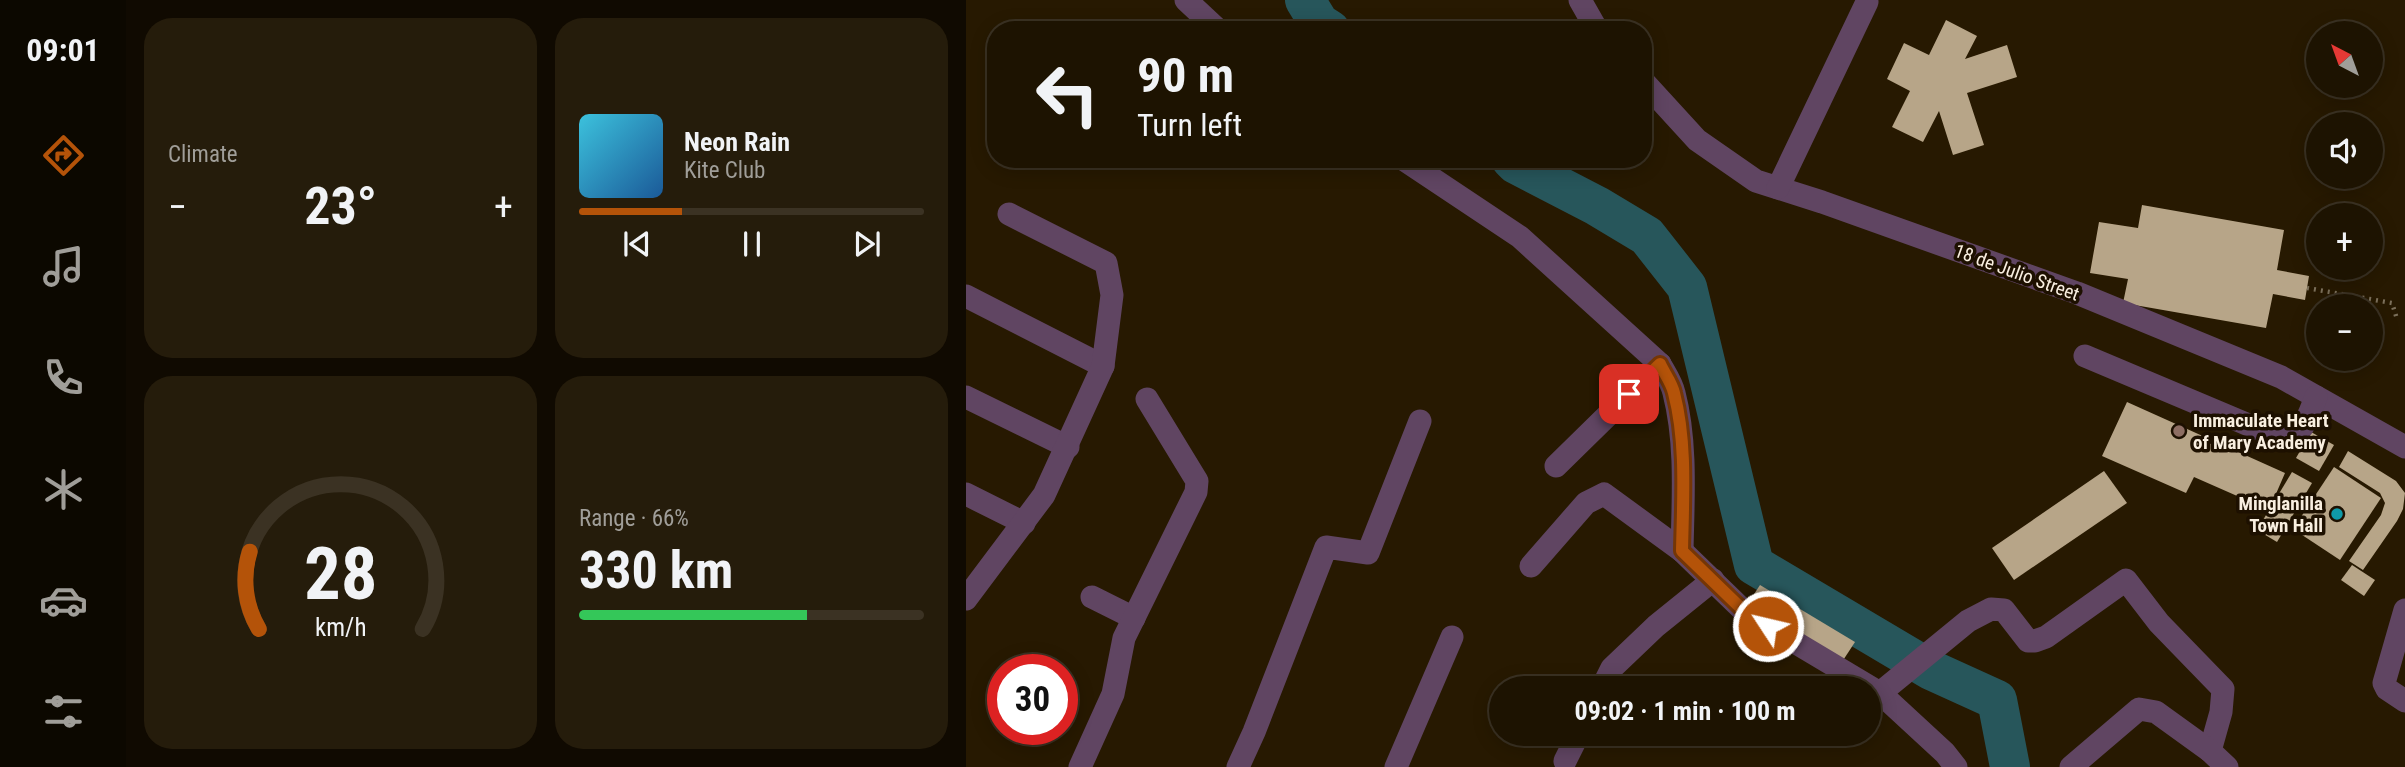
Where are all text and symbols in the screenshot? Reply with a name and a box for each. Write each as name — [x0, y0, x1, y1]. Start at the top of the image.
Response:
north arrow — [2306, 21, 2384, 98]
map controls — [2306, 21, 2383, 371]
text: 09:01 — [26, 31, 100, 69]
text: 90 m — [1137, 47, 1234, 104]
icon: left — [1022, 49, 1113, 140]
text: Turn left — [1137, 106, 1242, 144]
button: sound — [2306, 112, 2383, 189]
text: Neon Rain — [684, 127, 790, 157]
icon: directions — [39, 131, 88, 180]
text: Climate — [168, 141, 238, 168]
text: Kite Club — [684, 157, 765, 184]
text: 23° — [304, 176, 377, 237]
text: − — [168, 185, 187, 229]
text: + — [494, 185, 513, 229]
button: + — [2306, 203, 2383, 280]
icon: previous — [618, 225, 656, 263]
icon: pause — [733, 225, 771, 263]
icon: next — [848, 225, 886, 263]
street label: 18 de Julio Street — [1951, 239, 2082, 306]
icon: music — [39, 242, 88, 291]
button: − — [2306, 294, 2383, 371]
icon: phone — [39, 353, 88, 402]
pin — [1599, 364, 1659, 424]
icon: arrive — [1610, 375, 1648, 413]
place label: Immaculate Heart of Mary Academy — [2193, 409, 2329, 454]
marker: Immaculate Heart of Mary Academy — [2171, 423, 2187, 439]
icon: climate — [39, 465, 88, 514]
place label: Minglanilla Town Hall — [2238, 492, 2323, 537]
text: Range · 66% — [579, 505, 689, 532]
marker: Minglanilla Town Hall — [2329, 506, 2345, 522]
text: 28 — [304, 531, 377, 617]
text: 330 km — [579, 540, 733, 601]
icon: car — [39, 576, 88, 625]
position arrow — [1731, 589, 1805, 663]
text: km/h — [315, 612, 366, 641]
speed limit sign: 30 — [987, 654, 1078, 745]
icon: filters — [39, 687, 88, 736]
text: 09:02 · 1 min · 100 m — [1575, 696, 1795, 726]

